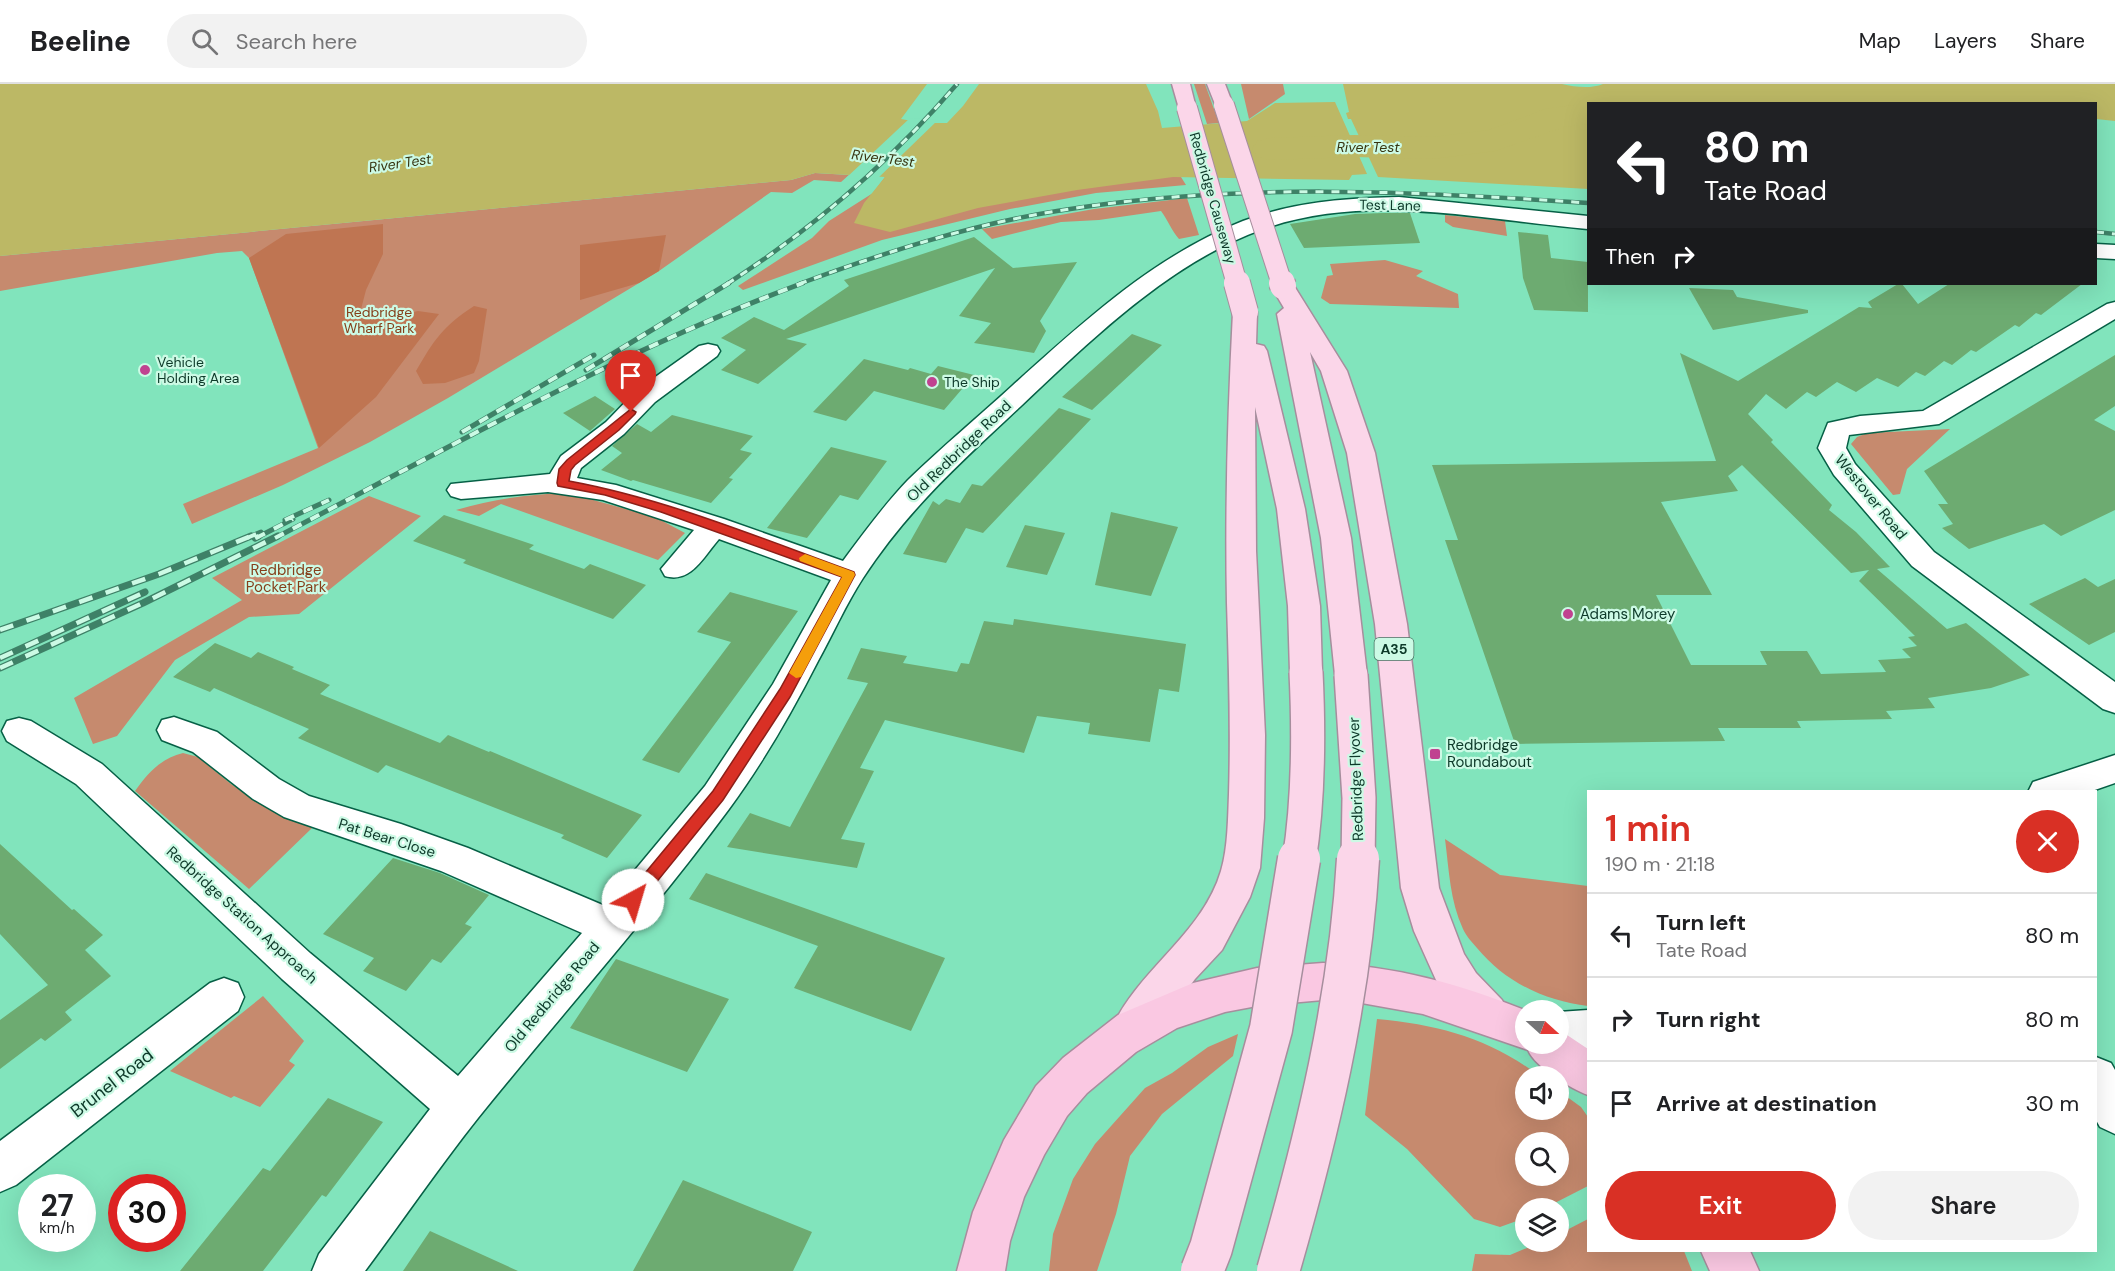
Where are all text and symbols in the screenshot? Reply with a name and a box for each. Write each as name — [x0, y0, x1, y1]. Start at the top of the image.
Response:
search box — [167, 14, 587, 68]
text: Beeline — [30, 23, 131, 60]
icon: search — [188, 25, 221, 58]
text: Search here — [236, 27, 357, 56]
text: Map — [1859, 27, 1901, 55]
text: Layers — [1934, 27, 1997, 55]
text: Share — [2030, 27, 2085, 55]
text: 80 m — [1704, 120, 1810, 175]
icon: left — [1605, 126, 1683, 204]
street label: Redbridge Causeway — [1186, 130, 1240, 266]
water label: River Test — [1336, 138, 1400, 156]
water label: River Test — [851, 145, 916, 171]
water label: River Test — [367, 150, 433, 176]
text: Tate Road — [1704, 173, 1827, 208]
street label: Test Lane — [1359, 195, 1421, 215]
icon: right — [1667, 240, 1700, 273]
text: Then — [1605, 242, 1655, 271]
park label: Redbridge Wharf Park — [344, 303, 414, 337]
pin — [605, 350, 656, 412]
place label: Vehicle Holding Area — [157, 353, 239, 387]
icon: arrive — [614, 359, 647, 392]
marker: Vehicle Holding Area — [138, 363, 152, 377]
place label: The Ship — [944, 373, 1000, 391]
marker: The Ship — [925, 375, 939, 389]
street label: Old Redbridge Road — [902, 396, 1016, 506]
street label: Westover Road — [1830, 450, 1912, 544]
park label: Redbridge Pocket Park — [246, 560, 327, 597]
place label: Adams Morey — [1580, 604, 1676, 624]
marker: Adams Morey — [1561, 607, 1575, 621]
road number: A35 — [1374, 638, 1414, 660]
street label: Redbridge Flyover — [1344, 716, 1368, 841]
place label: Redbridge Roundabout — [1447, 735, 1532, 772]
marker: Redbridge Roundabout — [1428, 747, 1442, 761]
text: 1 min — [1605, 805, 1691, 852]
button: close — [2016, 810, 2079, 873]
street label: Pat Bear Close — [336, 814, 438, 862]
street label: Redbridge Station Approach — [162, 842, 322, 988]
text: 190 m · 21:18 — [1605, 851, 1715, 877]
position arrow — [601, 868, 665, 932]
text: Turn left — [1656, 908, 1746, 937]
icon: left — [1605, 919, 1638, 952]
text: 80 m — [2025, 921, 2079, 950]
text: Tate Road — [1656, 937, 1747, 963]
street label: Old Redbridge Road — [500, 938, 604, 1056]
north arrow — [1515, 1000, 1569, 1054]
map controls — [1515, 1000, 1569, 1252]
icon: right — [1605, 1003, 1638, 1036]
text: Turn right — [1656, 1005, 1761, 1034]
text: 80 m — [2025, 1005, 2079, 1034]
street label: Brunel Road — [66, 1043, 158, 1123]
button: sound — [1515, 1066, 1569, 1120]
icon: arrive — [1605, 1087, 1638, 1120]
text: Arrive at destination — [1656, 1089, 1877, 1118]
text: 30 m — [2025, 1089, 2079, 1118]
button: search — [1515, 1132, 1569, 1186]
button: Exit — [1605, 1171, 1836, 1240]
button: Share — [1848, 1171, 2079, 1240]
speed limit sign: 30 — [108, 1174, 186, 1252]
text: 27 — [40, 1186, 74, 1225]
button: layers — [1515, 1198, 1569, 1252]
text: km/h — [39, 1218, 75, 1238]

